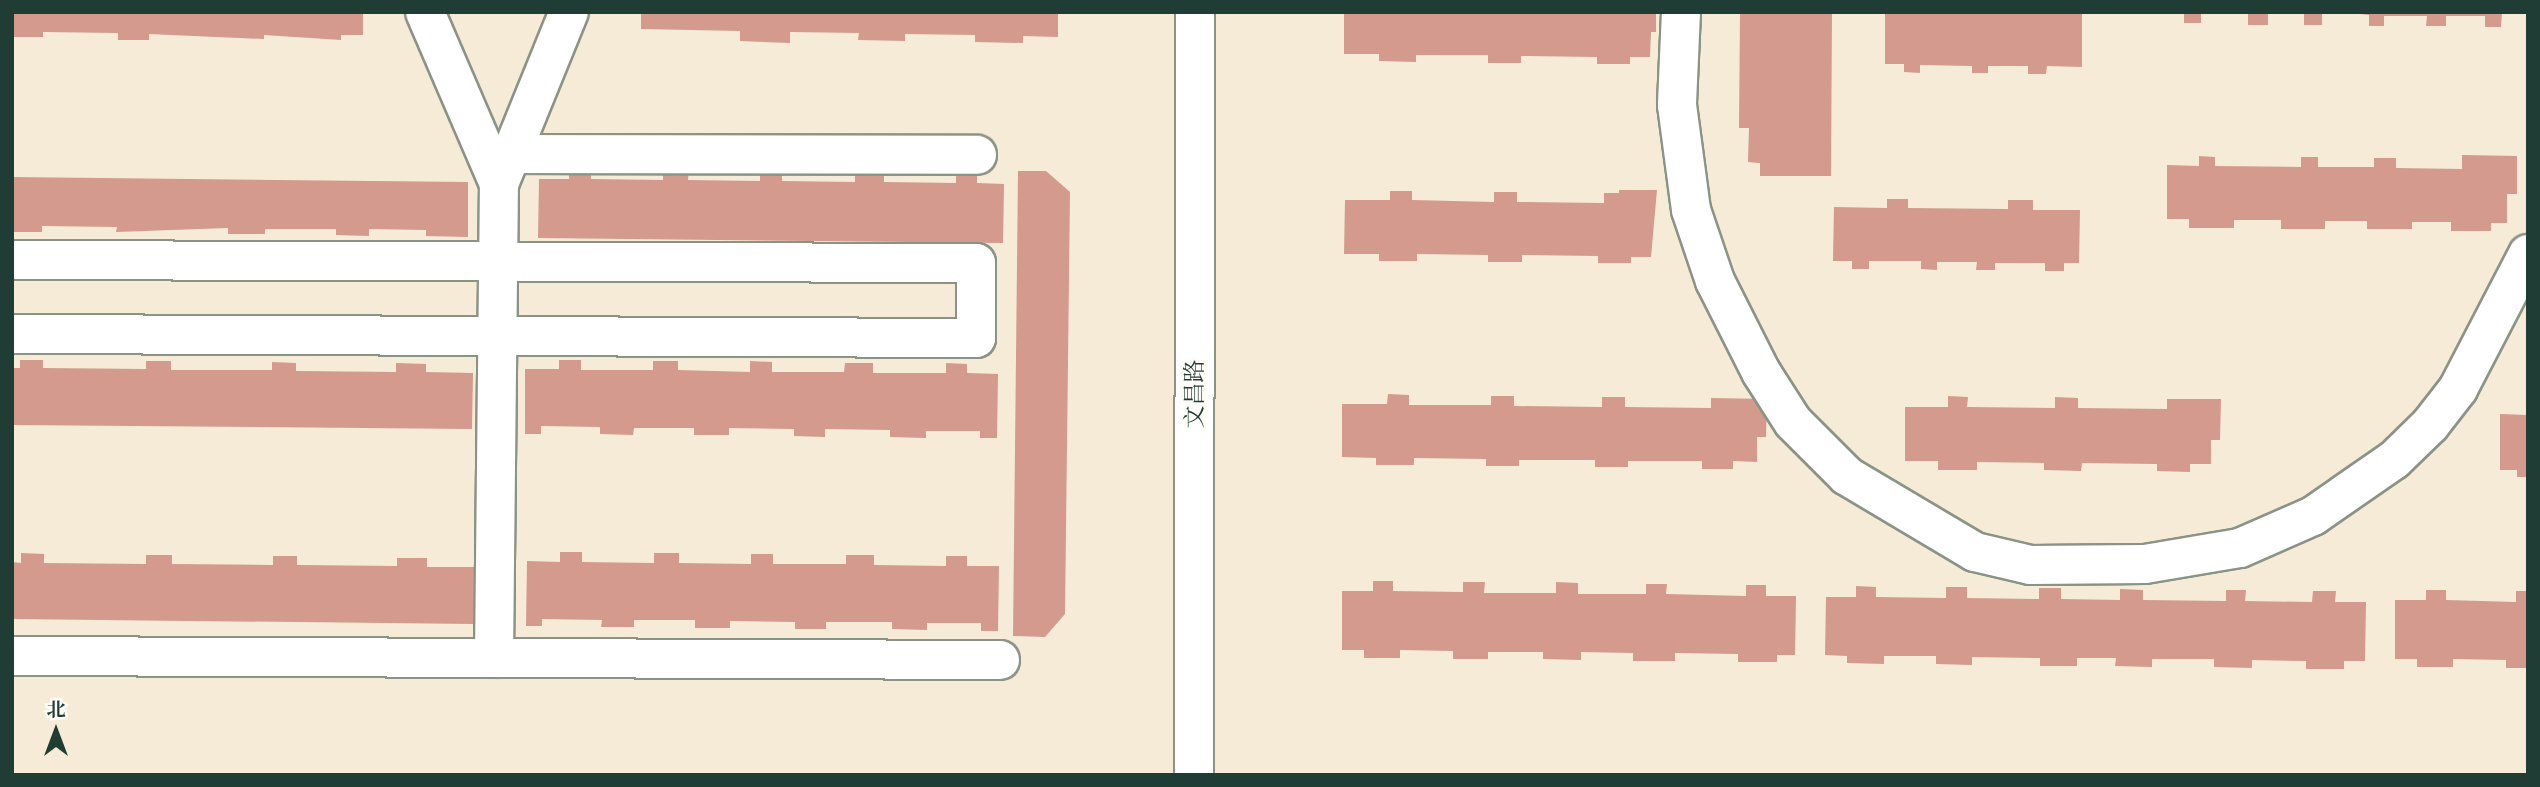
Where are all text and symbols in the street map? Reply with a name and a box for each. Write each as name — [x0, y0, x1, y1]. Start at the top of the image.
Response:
street label: 文昌路 — [1181, 360, 1209, 428]
north arrow — [21, 696, 91, 766]
text: 北 — [46, 698, 66, 722]

